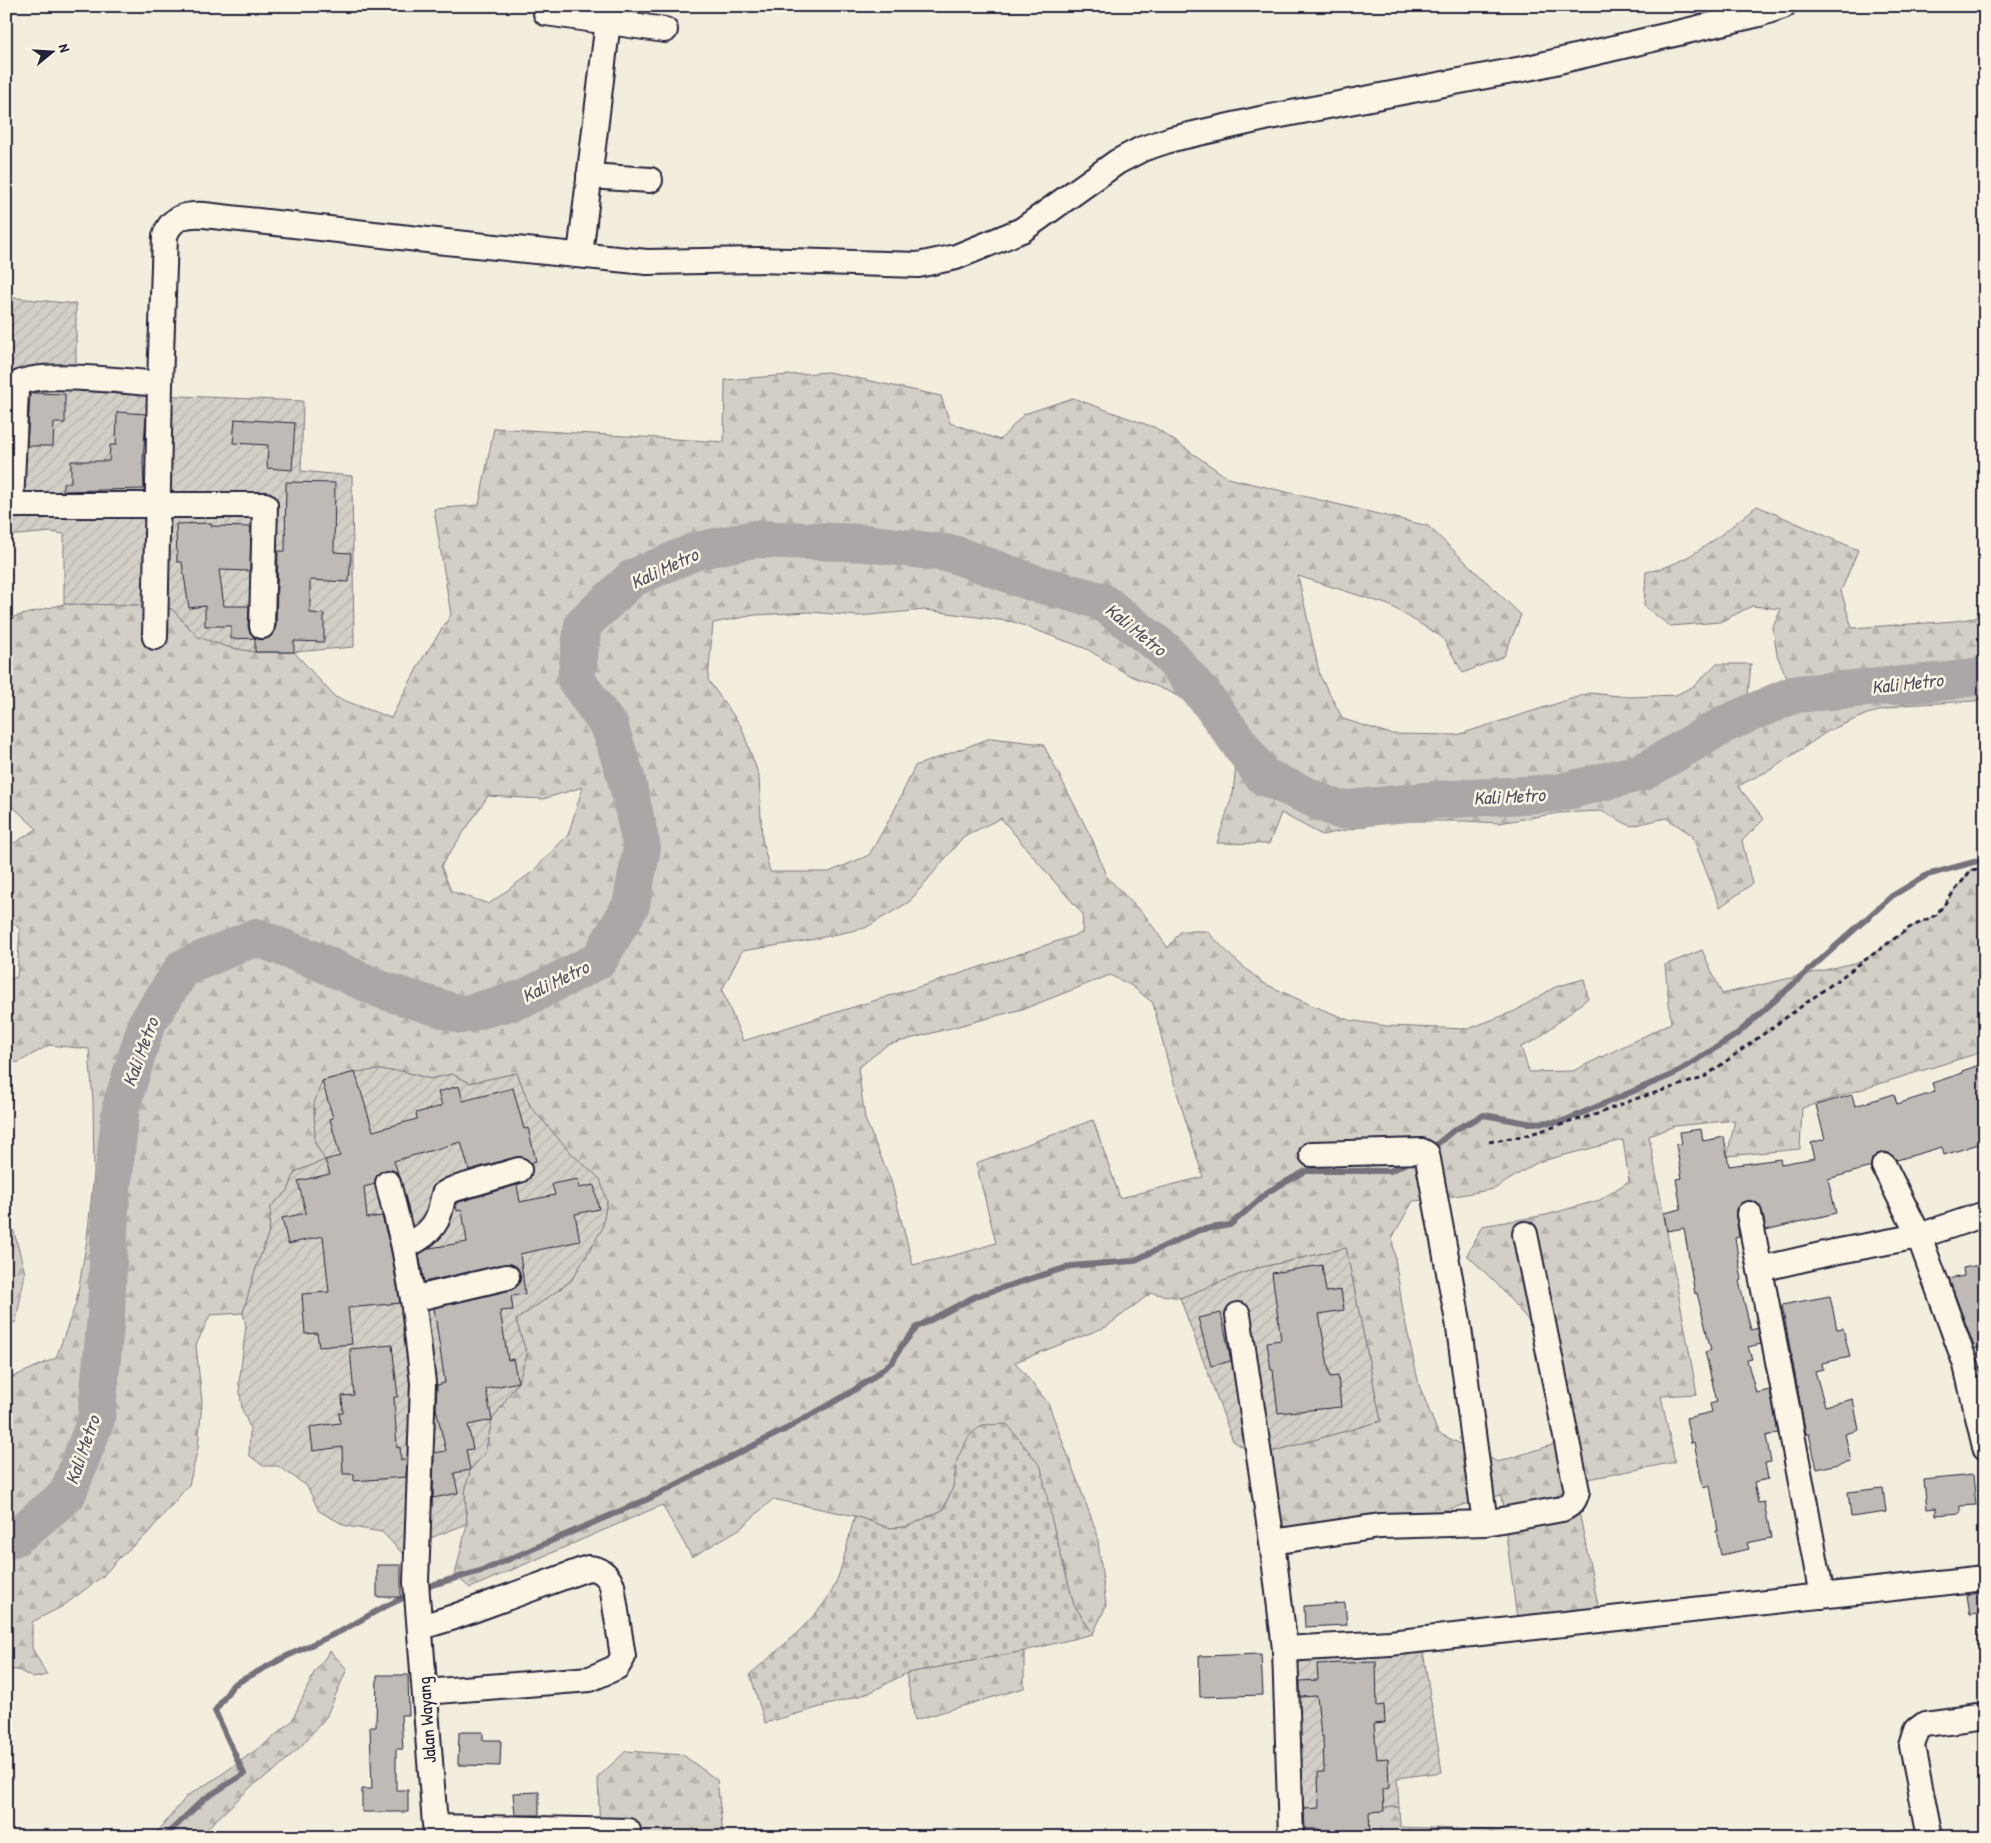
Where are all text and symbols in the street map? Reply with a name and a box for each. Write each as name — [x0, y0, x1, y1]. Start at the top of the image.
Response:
north arrow — [28, 28, 78, 78]
text: N — [55, 41, 75, 55]
water label: Kali Metro — [626, 541, 703, 595]
water label: Kali Metro — [1100, 596, 1173, 662]
water label: Kali Metro — [1870, 666, 1945, 700]
water label: Kali Metro — [1473, 781, 1547, 811]
water label: Kali Metro — [517, 953, 594, 1008]
water label: Kali Metro — [116, 1013, 165, 1090]
water label: Kali Metro — [58, 1411, 106, 1488]
street label: Jalan Wayang — [411, 1676, 442, 1764]

